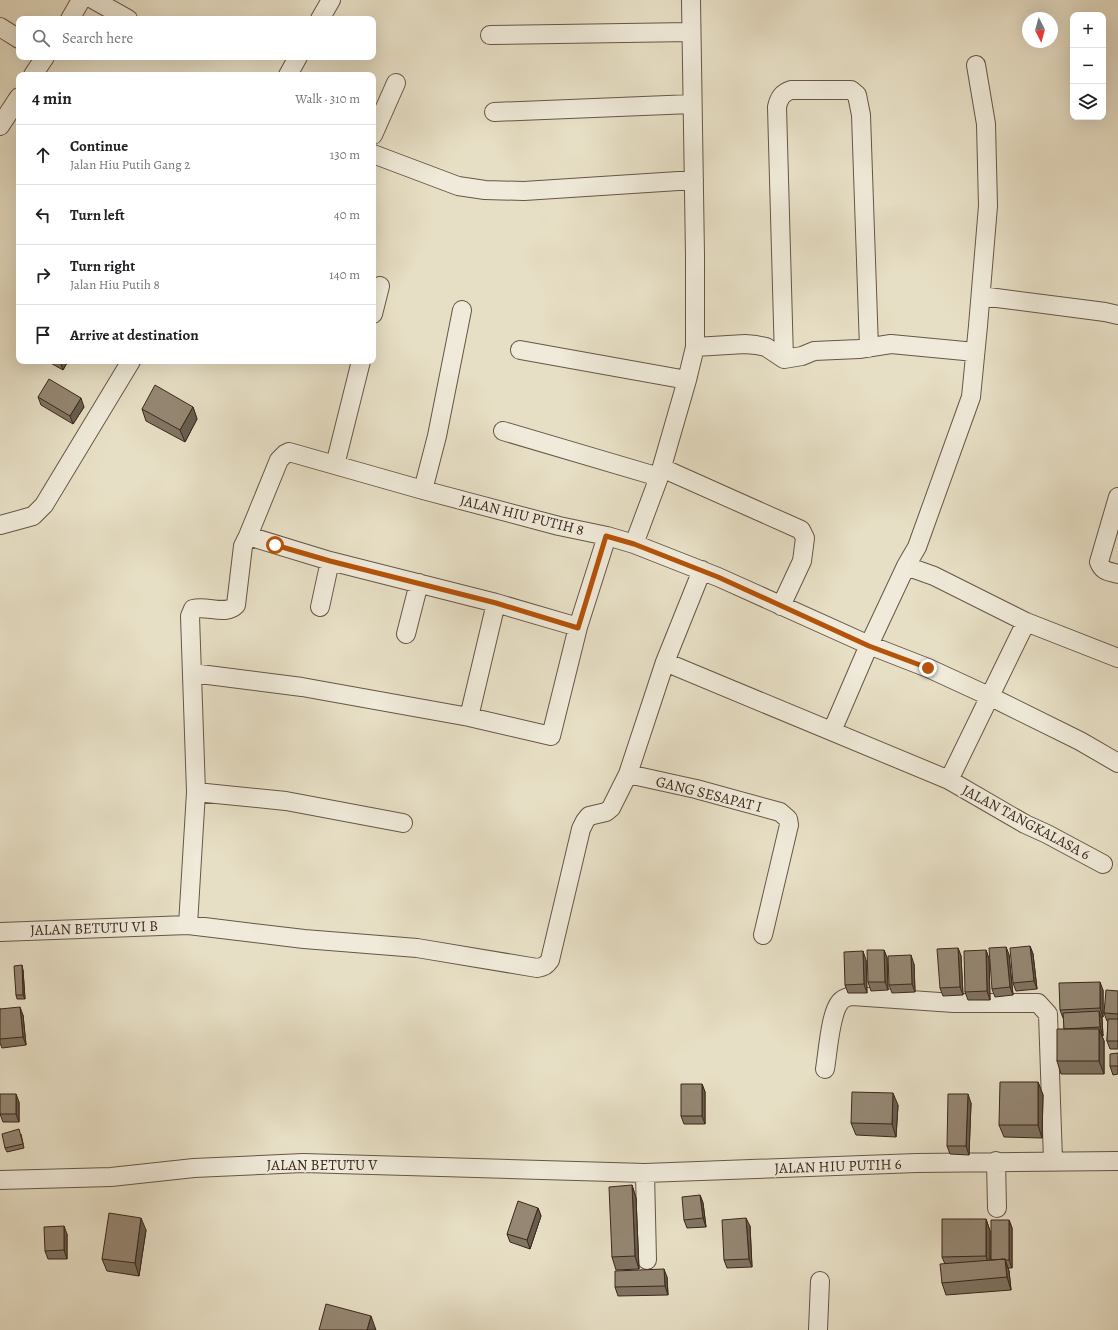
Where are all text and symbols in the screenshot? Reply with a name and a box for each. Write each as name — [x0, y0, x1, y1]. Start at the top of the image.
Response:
north arrow — [1022, 12, 1058, 48]
map controls — [1070, 12, 1106, 120]
button: + — [1070, 12, 1106, 48]
search box — [16, 16, 376, 60]
icon: search — [30, 27, 52, 49]
text: Search here — [62, 28, 133, 48]
button: − — [1070, 48, 1106, 84]
button: layers — [1070, 84, 1106, 120]
text: 4 min — [32, 87, 72, 110]
text: Walk · 310 m — [295, 90, 360, 107]
text: Continue — [70, 136, 128, 156]
icon: ahead — [32, 144, 54, 166]
text: 130 m — [330, 146, 360, 163]
text: Jalan Hiu Putih Gang 2 — [70, 156, 190, 173]
icon: left — [32, 204, 54, 226]
text: Turn left — [70, 205, 125, 225]
text: 40 m — [334, 206, 360, 223]
text: Turn right — [70, 256, 135, 276]
icon: right — [32, 264, 54, 286]
text: 140 m — [329, 266, 360, 283]
text: Jalan Hiu Putih 8 — [70, 276, 160, 293]
icon: arrive — [32, 324, 54, 346]
text: Arrive at destination — [70, 325, 199, 345]
street label: JALAN HIU PUTIH 8 — [458, 490, 586, 540]
route start — [266, 536, 284, 554]
route end — [919, 659, 937, 677]
street label: GANG SESAPAT I — [654, 771, 764, 817]
street label: JALAN TANGKALASA 6 — [958, 780, 1094, 864]
street label: JALAN BETUTU VI B — [30, 916, 158, 940]
street label: JALAN HIU PUTIH 6 — [774, 1154, 902, 1178]
street label: JALAN BETUTU V — [267, 1155, 378, 1175]

